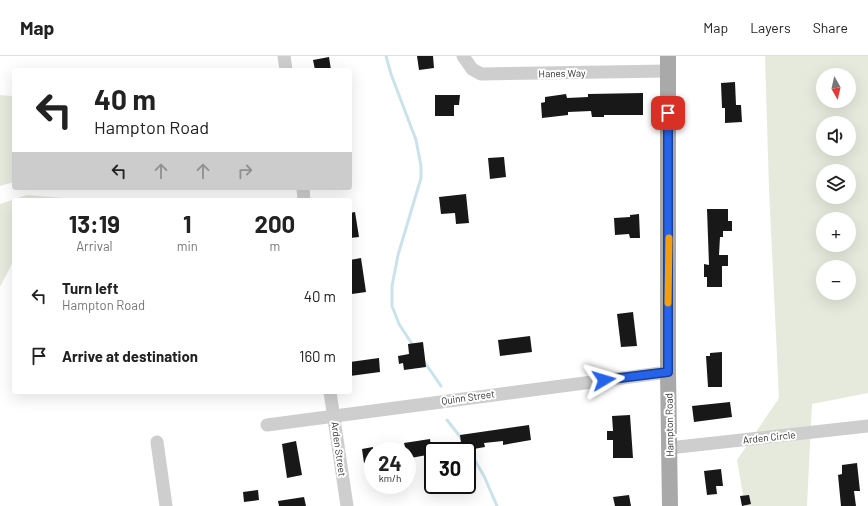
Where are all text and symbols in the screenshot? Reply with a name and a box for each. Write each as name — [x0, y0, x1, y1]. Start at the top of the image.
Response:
text: Map — [20, 16, 54, 39]
text: Map — [703, 19, 728, 36]
text: Layers — [750, 19, 791, 36]
text: Share — [813, 19, 848, 36]
street label: Hanes Way — [538, 67, 586, 79]
north arrow — [816, 68, 856, 108]
map controls — [816, 68, 856, 300]
text: 40 m — [94, 82, 156, 116]
icon: left — [28, 84, 80, 136]
pin — [651, 96, 685, 130]
icon: arrive — [657, 102, 679, 124]
text: Hampton Road — [94, 116, 209, 138]
button: sound — [816, 116, 856, 156]
icon: left — [108, 160, 130, 182]
icon: ahead — [150, 160, 172, 182]
icon: ahead — [192, 160, 214, 182]
icon: right — [234, 160, 256, 182]
button: layers — [816, 164, 856, 204]
text: 13:19 — [69, 209, 120, 238]
text: 1 — [183, 209, 192, 238]
text: 200 — [254, 209, 295, 238]
button: + — [816, 212, 856, 252]
text: Arrival — [76, 238, 113, 254]
text: min — [177, 238, 198, 254]
text: m — [270, 238, 280, 254]
button: − — [816, 260, 856, 300]
text: Turn left — [62, 279, 118, 297]
icon: left — [28, 285, 50, 307]
text: 40 m — [304, 287, 336, 305]
text: Hampton Road — [62, 297, 145, 313]
icon: arrive — [28, 345, 50, 367]
text: Arrive at destination — [62, 347, 198, 365]
text: 160 m — [299, 347, 336, 365]
position arrow — [583, 359, 625, 401]
street label: Quinn Street — [441, 387, 496, 407]
street label: Hampton Road — [662, 393, 676, 457]
street label: Arden Street — [329, 421, 349, 477]
street label: Arden Circle — [742, 428, 796, 446]
speed limit sign: 30 — [424, 442, 476, 494]
text: 24 — [378, 451, 402, 475]
text: km/h — [379, 472, 401, 484]

